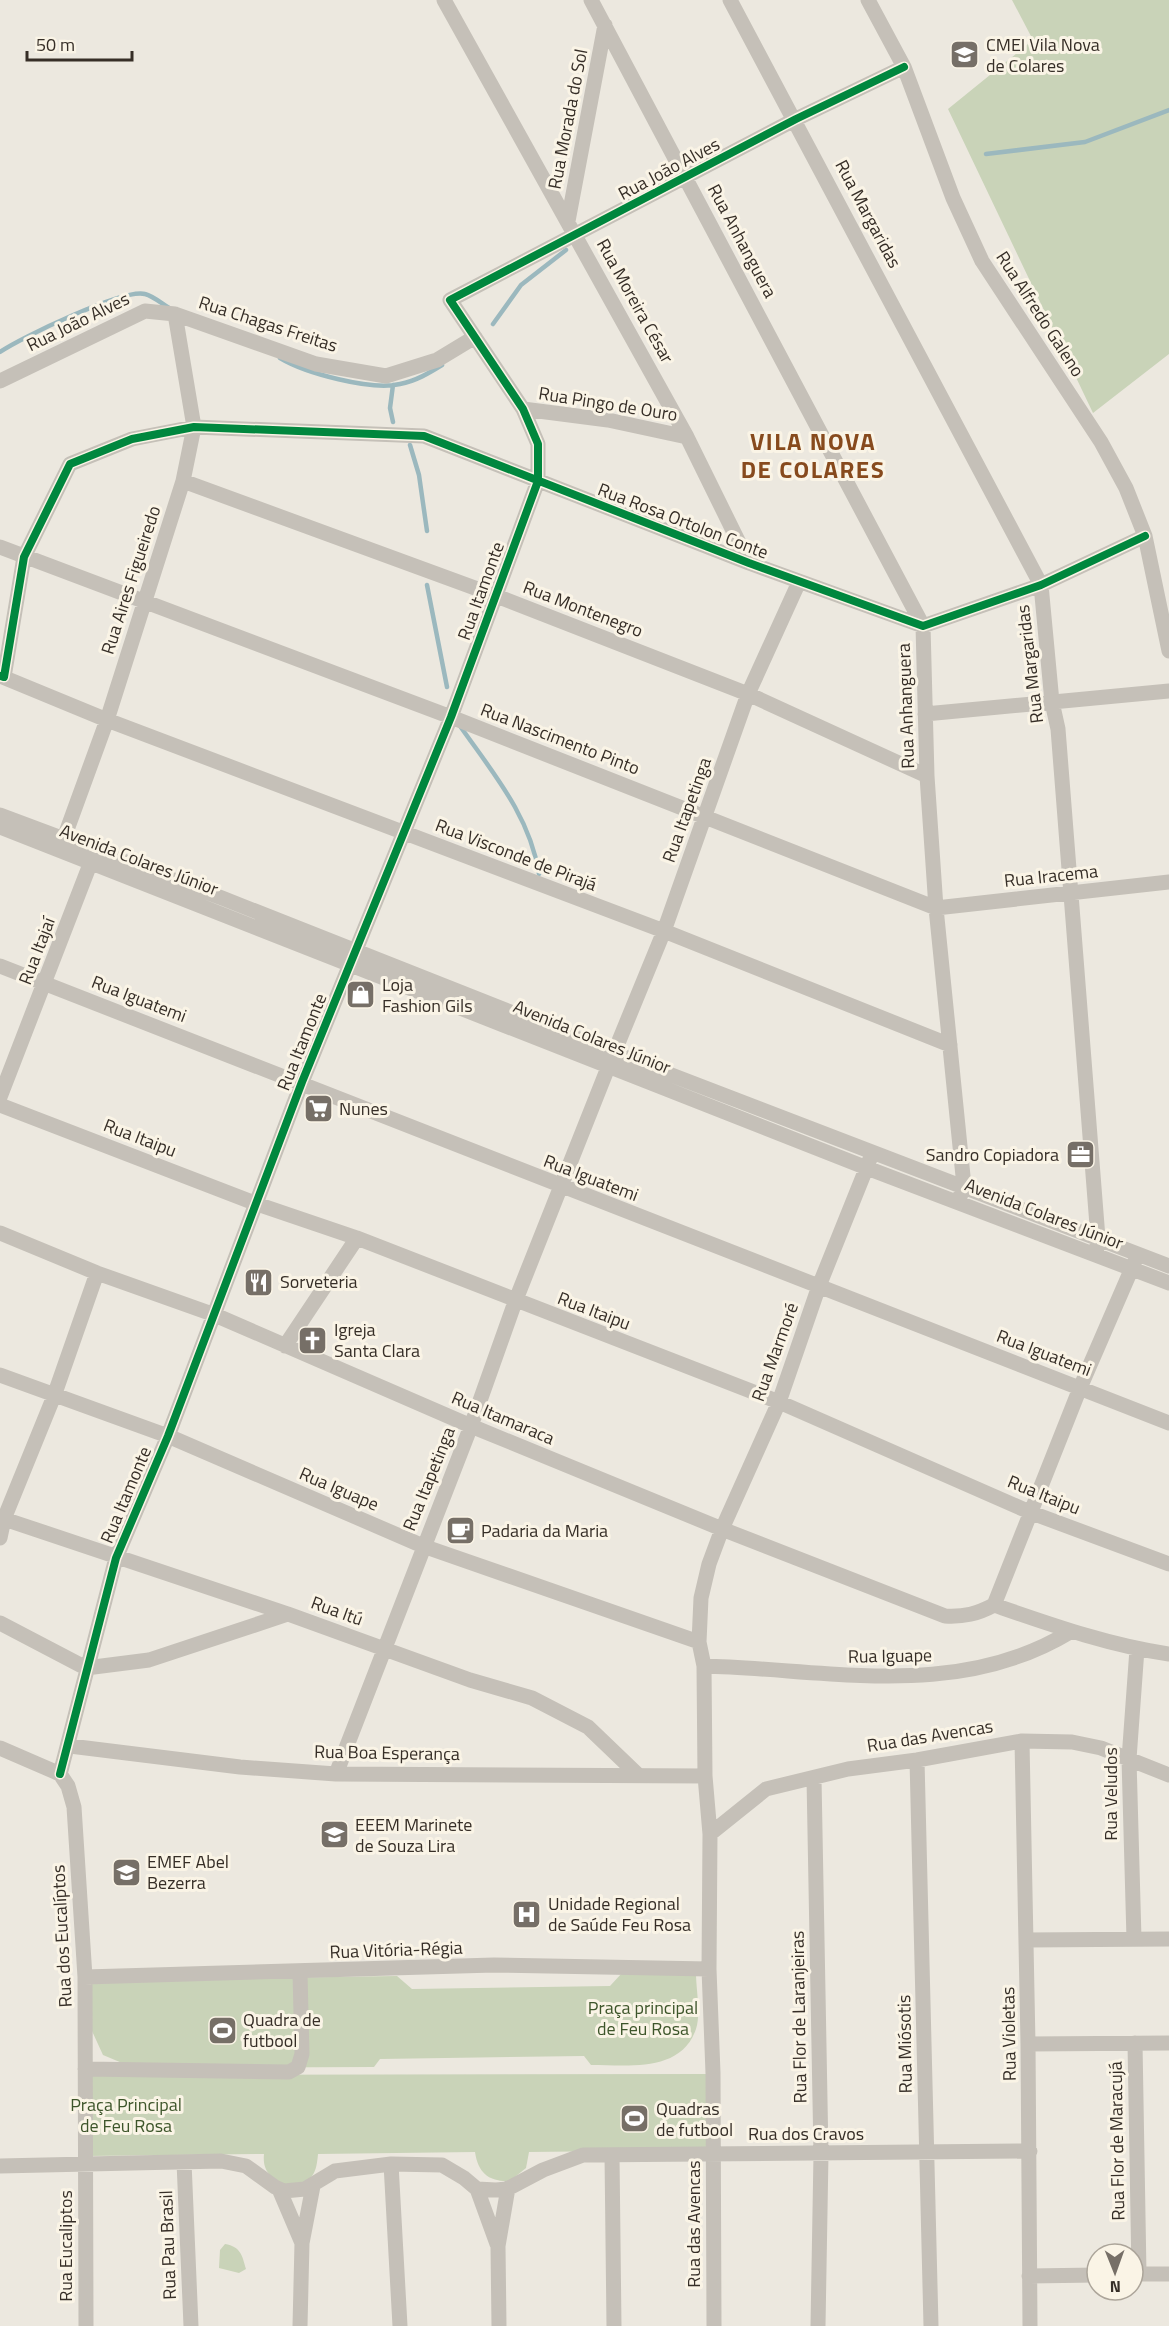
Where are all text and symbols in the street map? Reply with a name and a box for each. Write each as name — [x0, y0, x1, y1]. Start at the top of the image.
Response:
scale bar — [27, 24, 132, 62]
text: 50 m — [36, 31, 75, 58]
place label: CMEI Vila Nova de Colares — [986, 31, 1100, 79]
school or university icon: CMEI Vila Nova de Colares — [949, 39, 981, 71]
street label: Rua Morada do Sol — [541, 47, 594, 191]
street label: Rua João Alves — [613, 130, 724, 207]
street label: Rua Margaridas — [829, 155, 908, 273]
street label: Rua Anhanguera — [701, 179, 784, 302]
street label: Rua Moreira César — [590, 234, 681, 368]
street label: Rua Alfredo Galeno — [990, 246, 1091, 382]
street label: Rua João Alves — [22, 285, 134, 358]
street label: Rua Chagas Freitas — [195, 288, 341, 359]
street label: Rua Pingo de Ouro — [537, 379, 679, 428]
district label: VILA NOVA DE COLARES — [741, 423, 885, 487]
street label: Rua Rosa Ortolon Conte — [594, 476, 772, 566]
street label: Rua Aires Figueiredo — [94, 502, 167, 658]
street label: Rua Itamonte — [450, 538, 511, 644]
street label: Rua Montenegro — [519, 573, 647, 644]
street label: Rua Margaridas — [1009, 603, 1050, 725]
street label: Rua Anhanguera — [890, 643, 921, 769]
street label: Rua Nascimento Pinto — [477, 696, 644, 781]
street label: Rua Itapetinga — [655, 753, 718, 866]
street label: Rua Visconde de Pirajá — [431, 811, 601, 898]
street label: Avenida Colares Júnior — [56, 817, 222, 902]
street label: Rua Iracema — [1003, 857, 1099, 894]
street label: Rua Itajaí — [11, 911, 62, 988]
street label: Rua Iguatemi — [88, 968, 191, 1029]
place label: Loja Fashion Gils — [382, 971, 473, 1019]
shop icon: Loja Fashion Gils — [345, 979, 377, 1011]
street label: Rua Itamonte — [270, 989, 333, 1095]
street label: Avenida Colares Júnior — [509, 993, 675, 1081]
supermarket icon: Nunes — [302, 1093, 334, 1125]
place label: Nunes — [339, 1095, 388, 1122]
street label: Rua Itaipu — [100, 1111, 181, 1164]
office icon: Sandro Copiadora — [1064, 1139, 1096, 1171]
place label: Sandro Copiadora — [926, 1141, 1059, 1168]
street label: Rua Iguatemi — [540, 1147, 643, 1208]
street label: Avenida Colares Júnior — [961, 1171, 1127, 1256]
restaurant icon: Sorveteria — [243, 1266, 275, 1298]
place label: Sorveteria — [280, 1268, 358, 1295]
street label: Rua Itaipu — [554, 1284, 635, 1337]
street label: Rua Marmoré — [744, 1299, 805, 1405]
place label: Igreja Santa Clara — [334, 1316, 420, 1364]
street label: Rua Iguatemi — [993, 1322, 1096, 1383]
church icon: Igreja Santa Clara — [297, 1324, 329, 1356]
street label: Rua Itamaraca — [448, 1384, 559, 1451]
street label: Rua Itapetinga — [395, 1423, 462, 1535]
street label: Rua Itamonte — [93, 1442, 158, 1547]
street label: Rua Iguape — [295, 1460, 383, 1517]
street label: Rua Itaipu — [1004, 1468, 1085, 1521]
cafe icon: Padaria da Maria — [444, 1515, 476, 1547]
place label: Padaria da Maria — [481, 1517, 608, 1544]
street label: Rua Itú — [307, 1589, 367, 1632]
street label: Rua Iguape — [848, 1641, 932, 1670]
street label: Rua das Avencas — [865, 1712, 995, 1759]
street label: Rua Boa Esperança — [314, 1738, 460, 1767]
street label: Rua Veludos — [1097, 1747, 1124, 1841]
place label: EEEM Marinete de Souza Lira — [355, 1811, 472, 1859]
school or university icon: EEEM Marinete de Souza Lira — [318, 1819, 350, 1851]
place label: EMEF Abel Bezerra — [147, 1848, 229, 1896]
school or university icon: EMEF Abel Bezerra — [110, 1856, 142, 1888]
street label: Rua dos Eucalíptos — [44, 1864, 79, 2008]
place label: Unidade Regional de Saúde Feu Rosa — [548, 1890, 691, 1938]
hospital icon: Unidade Regional de Saúde Feu Rosa — [511, 1898, 543, 1930]
street label: Rua Flor de Laranjeiras — [783, 1930, 814, 2104]
street label: Rua Vitória-Régia — [329, 1934, 463, 1965]
street label: Rua Violetas — [994, 1987, 1023, 2081]
park label: Praça principal de Feu Rosa — [588, 1994, 698, 2042]
street label: Rua Miósotis — [890, 1994, 919, 2094]
place label: Quadra de futbool — [243, 2006, 321, 2054]
sports icon: Quadra de futbool — [206, 2014, 238, 2046]
street label: Rua Flor de Maracujá — [1102, 2061, 1131, 2221]
park label: Praça Principal de Feu Rosa — [70, 2091, 182, 2139]
place label: Quadras de futbool — [656, 2095, 733, 2143]
sports icon: Quadras de futbool — [619, 2103, 651, 2135]
street label: Rua dos Cravos — [748, 2120, 864, 2147]
street label: Rua das Avencas — [680, 2160, 707, 2288]
street label: Rua Eucaliptos — [52, 2190, 79, 2302]
street label: Rua Pau Brasil — [152, 2190, 183, 2300]
north arrow — [1085, 2242, 1145, 2302]
text: N — [1110, 2275, 1121, 2299]

